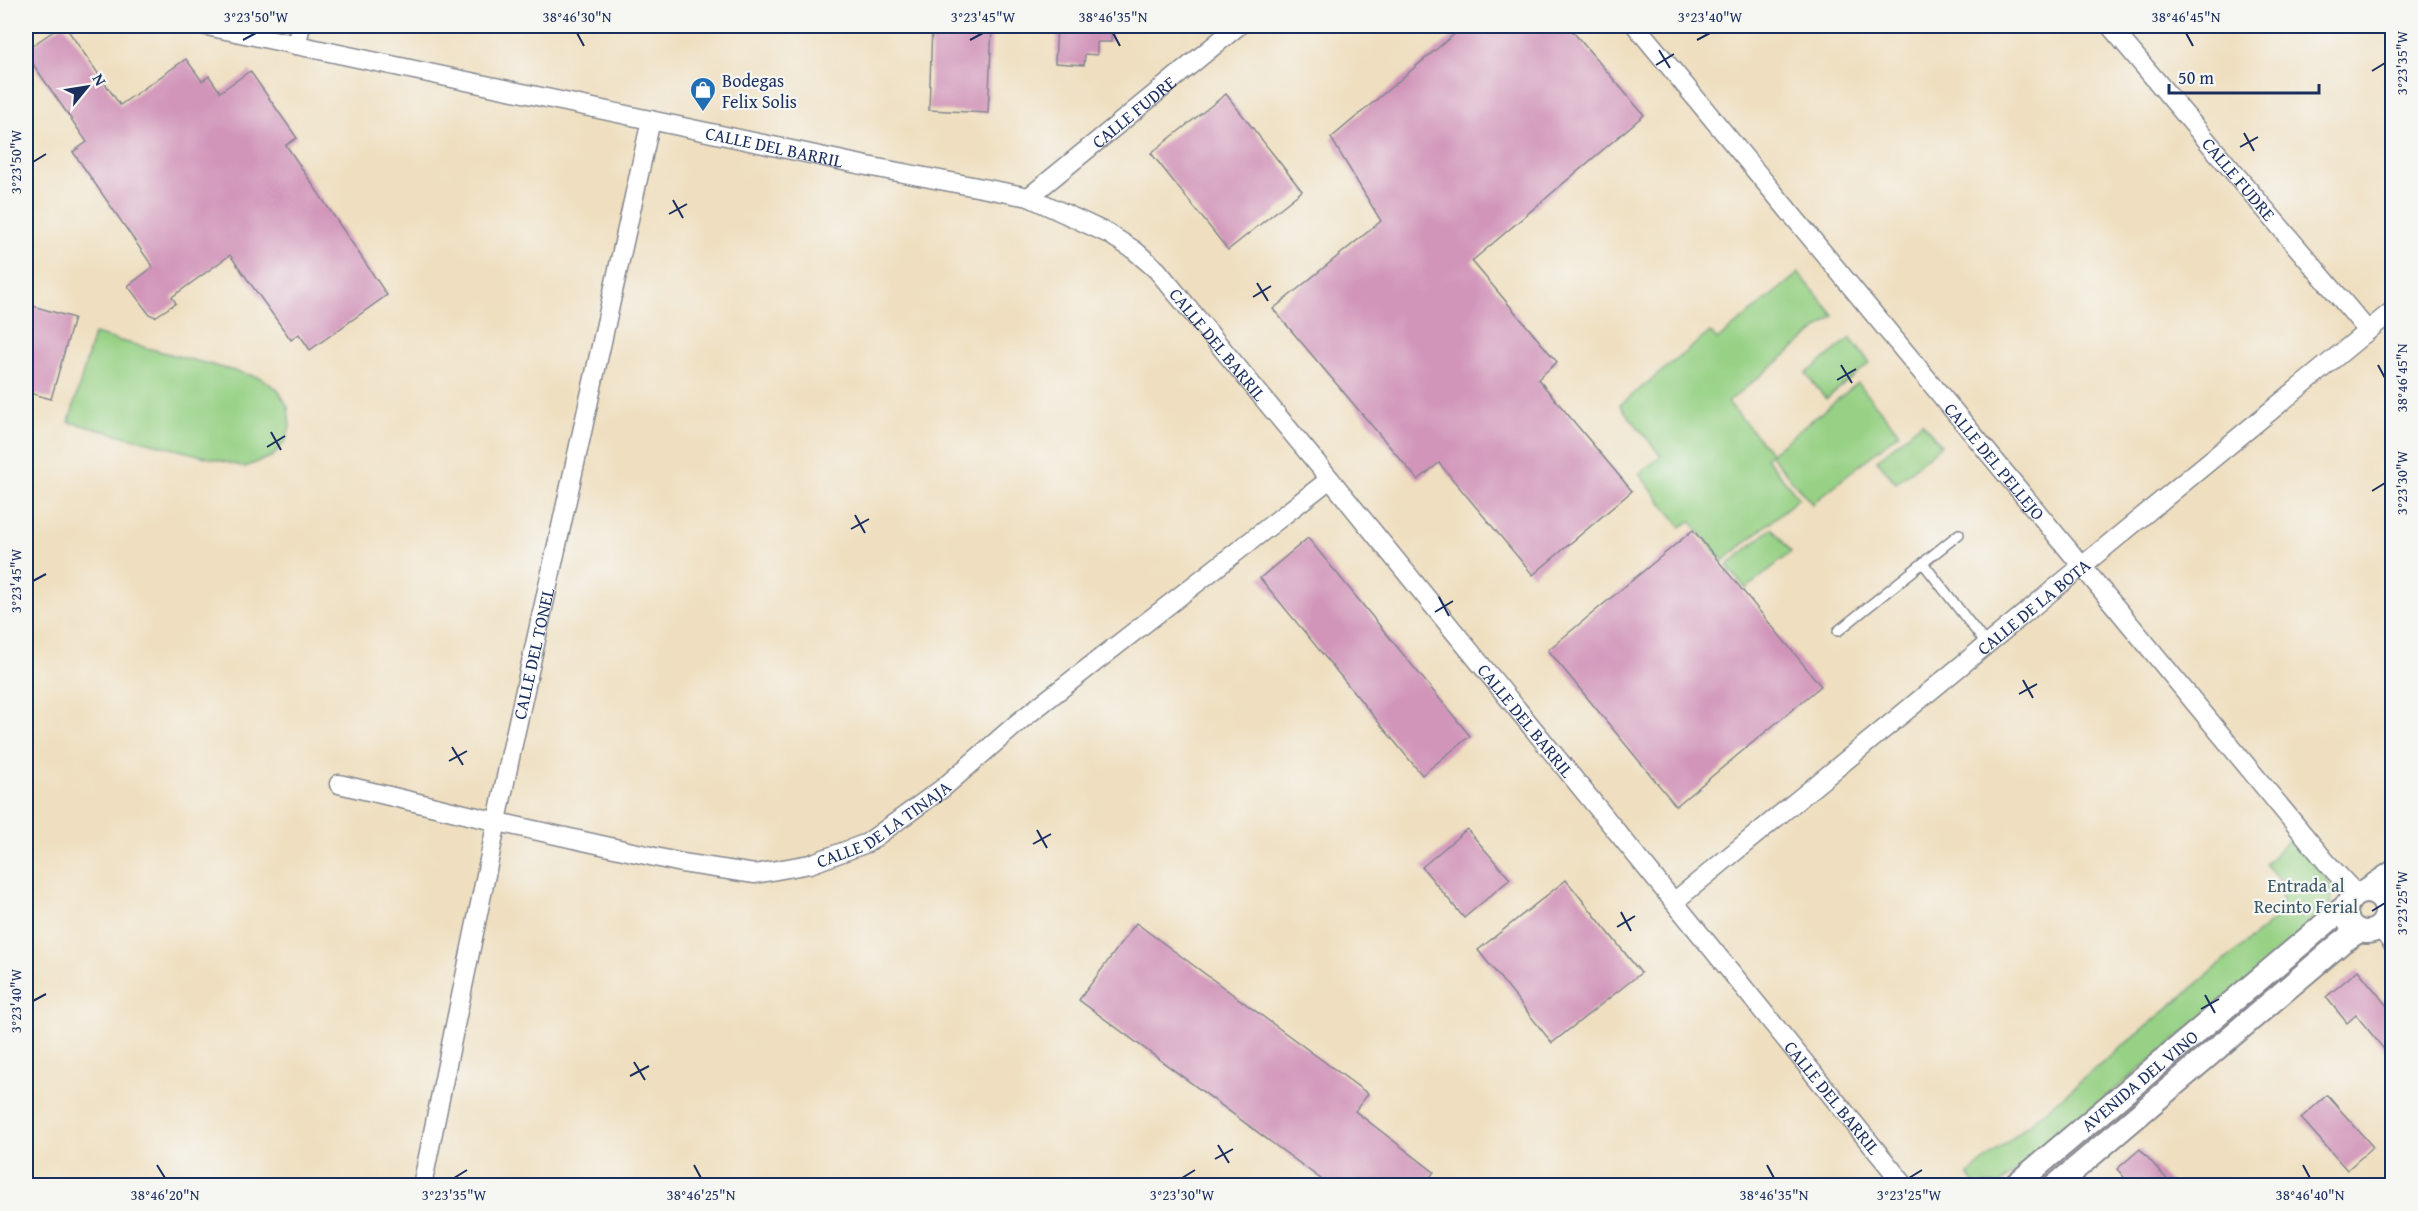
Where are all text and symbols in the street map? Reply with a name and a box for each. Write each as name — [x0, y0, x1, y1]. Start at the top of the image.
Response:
text: 3°23'50"W — [224, 6, 289, 27]
text: 38°46'30"N — [543, 6, 612, 27]
text: 3°23'45"W — [951, 6, 1016, 27]
text: 38°46'35"N — [1079, 6, 1148, 27]
text: 3°23'40"W — [1678, 6, 1743, 27]
text: 38°46'45"N — [2152, 6, 2221, 27]
text: 3°23'35"W — [2391, 30, 2412, 95]
north arrow — [57, 57, 117, 117]
scale bar — [2169, 57, 2319, 95]
text: 50 m — [2178, 64, 2214, 91]
place label: Bodegas Felix Solis — [722, 67, 797, 115]
text: N — [87, 69, 113, 90]
street label: CALLE FUDRE — [1086, 69, 1181, 154]
shop icon: Bodegas Felix Solis — [688, 75, 718, 113]
street label: CALLE DEL BARRIL — [703, 119, 846, 174]
text: 3°23'50"W — [5, 129, 26, 194]
street label: CALLE FUDRE — [2196, 131, 2282, 226]
street label: CALLE DEL BARRIL — [1163, 282, 1273, 407]
text: 38°46'45"N — [2391, 343, 2412, 412]
street label: CALLE DEL PELLEJO — [1938, 396, 2052, 526]
text: 3°23'30"W — [2391, 450, 2412, 515]
text: 3°23'45"W — [5, 548, 26, 613]
street label: CALLE DE LA BOTA — [1971, 551, 2096, 661]
street label: CALLE DEL TONEL — [505, 585, 561, 722]
street label: CALLE DEL BARRIL — [1471, 657, 1581, 783]
street label: CALLE DE LA TINAJA — [812, 774, 957, 874]
text: 3°23'25"W — [2391, 870, 2412, 935]
park label: Entrada al Recinto Ferial — [2254, 872, 2358, 920]
text: 3°23'40"W — [5, 968, 26, 1033]
street label: AVENIDA DEL VINO — [2075, 1023, 2204, 1138]
street label: CALLE DEL BARRIL — [1778, 1034, 1887, 1160]
text: 38°46'20"N — [131, 1184, 200, 1205]
text: 3°23'35"W — [422, 1184, 487, 1205]
text: 38°46'25"N — [667, 1184, 736, 1205]
text: 3°23'30"W — [1150, 1184, 1215, 1205]
text: 38°46'35"N — [1740, 1184, 1809, 1205]
text: 3°23'25"W — [1877, 1184, 1942, 1205]
text: 38°46'40"N — [2276, 1184, 2345, 1205]

